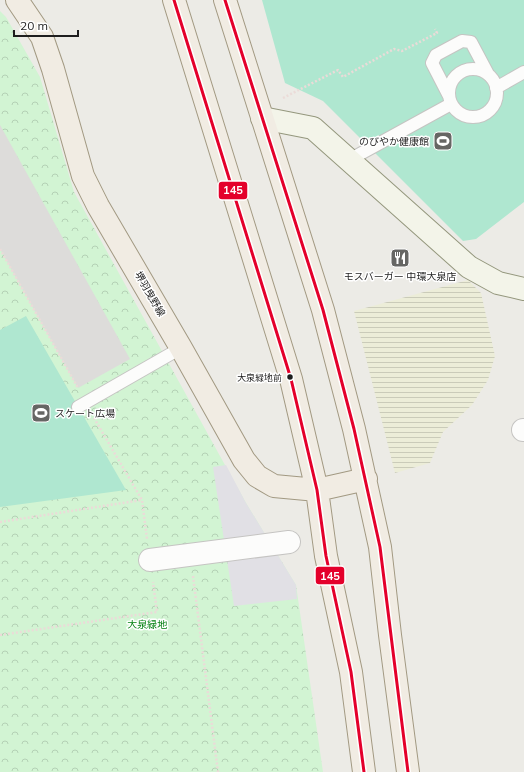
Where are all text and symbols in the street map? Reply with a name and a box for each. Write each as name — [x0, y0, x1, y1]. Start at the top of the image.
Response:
scale bar — [14, 12, 78, 38]
text: 20 m — [20, 18, 48, 33]
sports icon: のびやか健康館 — [432, 130, 454, 152]
place label: のびやか健康館 — [359, 135, 429, 148]
line badge: 145 — [218, 181, 248, 200]
text: 145 — [223, 183, 243, 197]
restaurant icon: モスバーガー 中環大泉店 — [389, 247, 411, 269]
street label: 堺羽曳野線 — [132, 269, 168, 319]
place label: モスバーガー 中環大泉店 — [344, 270, 456, 283]
place label: 大泉緑地前 — [237, 372, 282, 383]
marker: 大泉緑地前 — [285, 372, 295, 382]
sports icon: スケート広場 — [30, 402, 52, 424]
place label: スケート広場 — [55, 407, 115, 420]
line badge: 145 — [315, 566, 345, 585]
text: 145 — [320, 569, 340, 583]
park label: 大泉緑地 — [127, 618, 168, 631]

